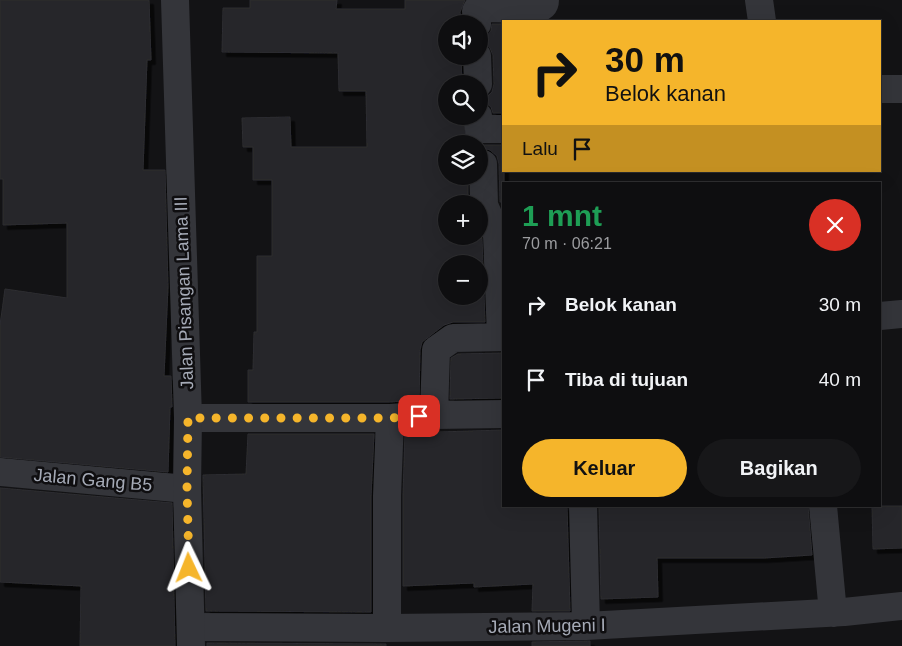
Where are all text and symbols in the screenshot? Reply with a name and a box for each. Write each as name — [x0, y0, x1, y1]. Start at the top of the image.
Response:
map controls — [438, 15, 488, 305]
button: sound — [438, 15, 488, 65]
icon: right — [522, 40, 587, 105]
text: 30 m — [605, 40, 685, 79]
button: search — [438, 75, 488, 125]
text: Belok kanan — [605, 81, 726, 106]
button: layers — [438, 135, 488, 185]
icon: arrive — [568, 135, 596, 163]
text: Lalu — [522, 138, 558, 159]
button: + — [438, 195, 488, 245]
street label: Jalan Pisangan Lama III — [171, 196, 197, 390]
text: 1 mnt — [522, 199, 602, 232]
button: close — [809, 199, 861, 251]
text: 70 m · 06:21 — [522, 235, 612, 252]
button: − — [438, 255, 488, 305]
icon: right — [522, 291, 550, 319]
text: Belok kanan — [565, 294, 677, 315]
text: 30 m — [819, 294, 861, 315]
icon: arrive — [522, 366, 550, 394]
text: Tiba di tujuan — [565, 369, 688, 390]
text: 40 m — [819, 369, 861, 390]
pin — [398, 395, 440, 437]
icon: arrive — [405, 402, 433, 430]
button: Keluar — [522, 439, 687, 497]
button: Bagikan — [697, 439, 861, 497]
street label: Jalan Gang B5 — [33, 465, 153, 495]
position arrow — [162, 541, 214, 593]
street label: Jalan Mugeni I — [488, 615, 606, 637]

